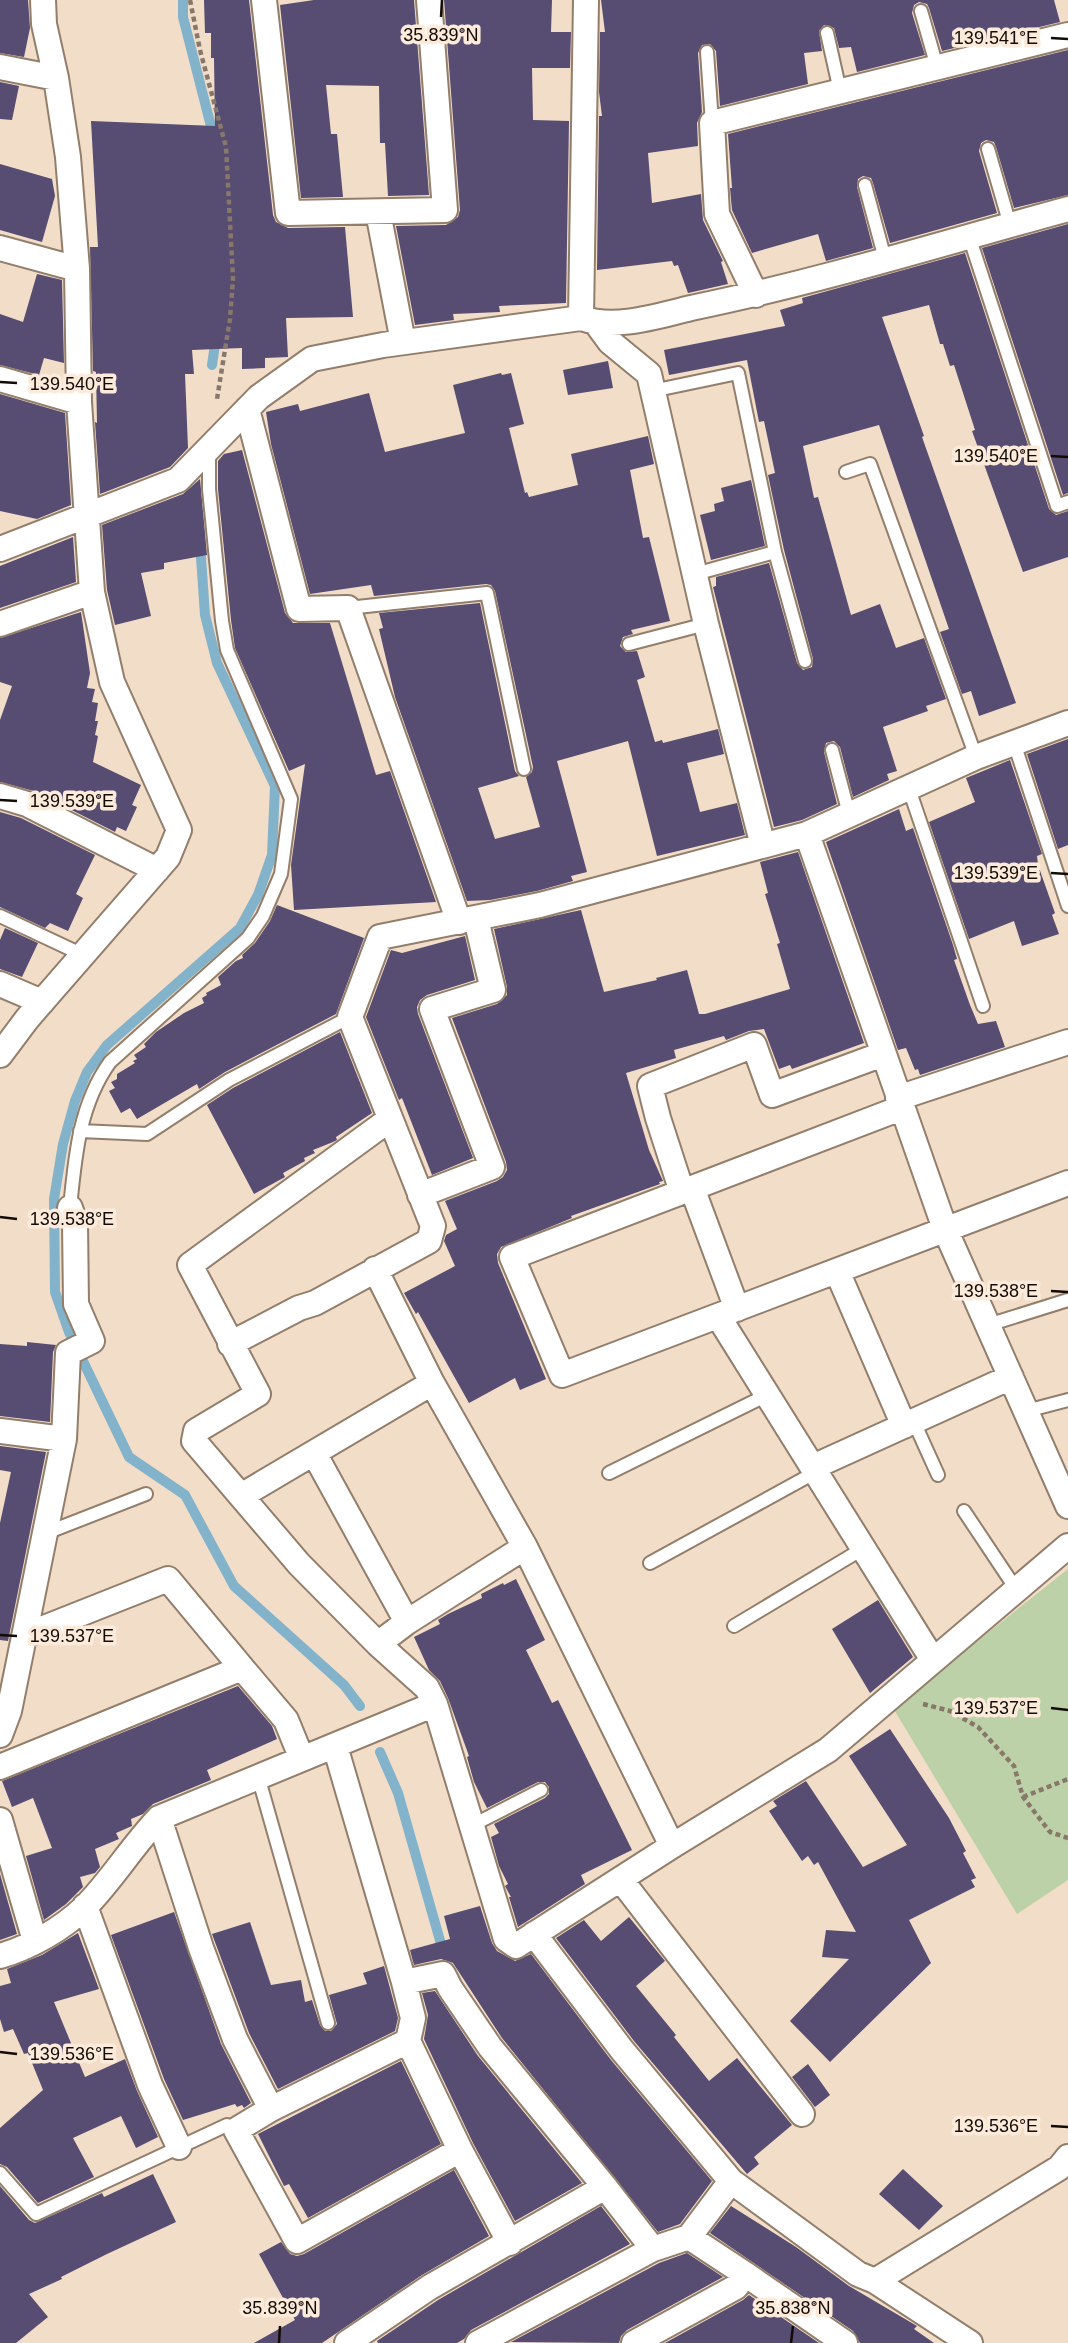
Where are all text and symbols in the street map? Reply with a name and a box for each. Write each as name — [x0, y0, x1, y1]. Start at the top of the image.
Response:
text: 35.839°N — [403, 25, 479, 45]
text: 139.541°E — [954, 28, 1038, 48]
text: 139.540°E — [30, 374, 114, 394]
text: 139.540°E — [954, 446, 1038, 466]
text: 139.539°E — [30, 791, 114, 811]
text: 139.539°E — [954, 863, 1038, 883]
text: 139.538°E — [30, 1209, 114, 1229]
text: 139.538°E — [954, 1281, 1038, 1301]
text: 139.537°E — [30, 1626, 114, 1646]
text: 139.537°E — [954, 1698, 1038, 1718]
text: 139.536°E — [30, 2044, 114, 2064]
text: 139.536°E — [954, 2116, 1038, 2136]
text: 35.839°N — [242, 2298, 318, 2318]
text: 35.838°N — [755, 2298, 831, 2318]

